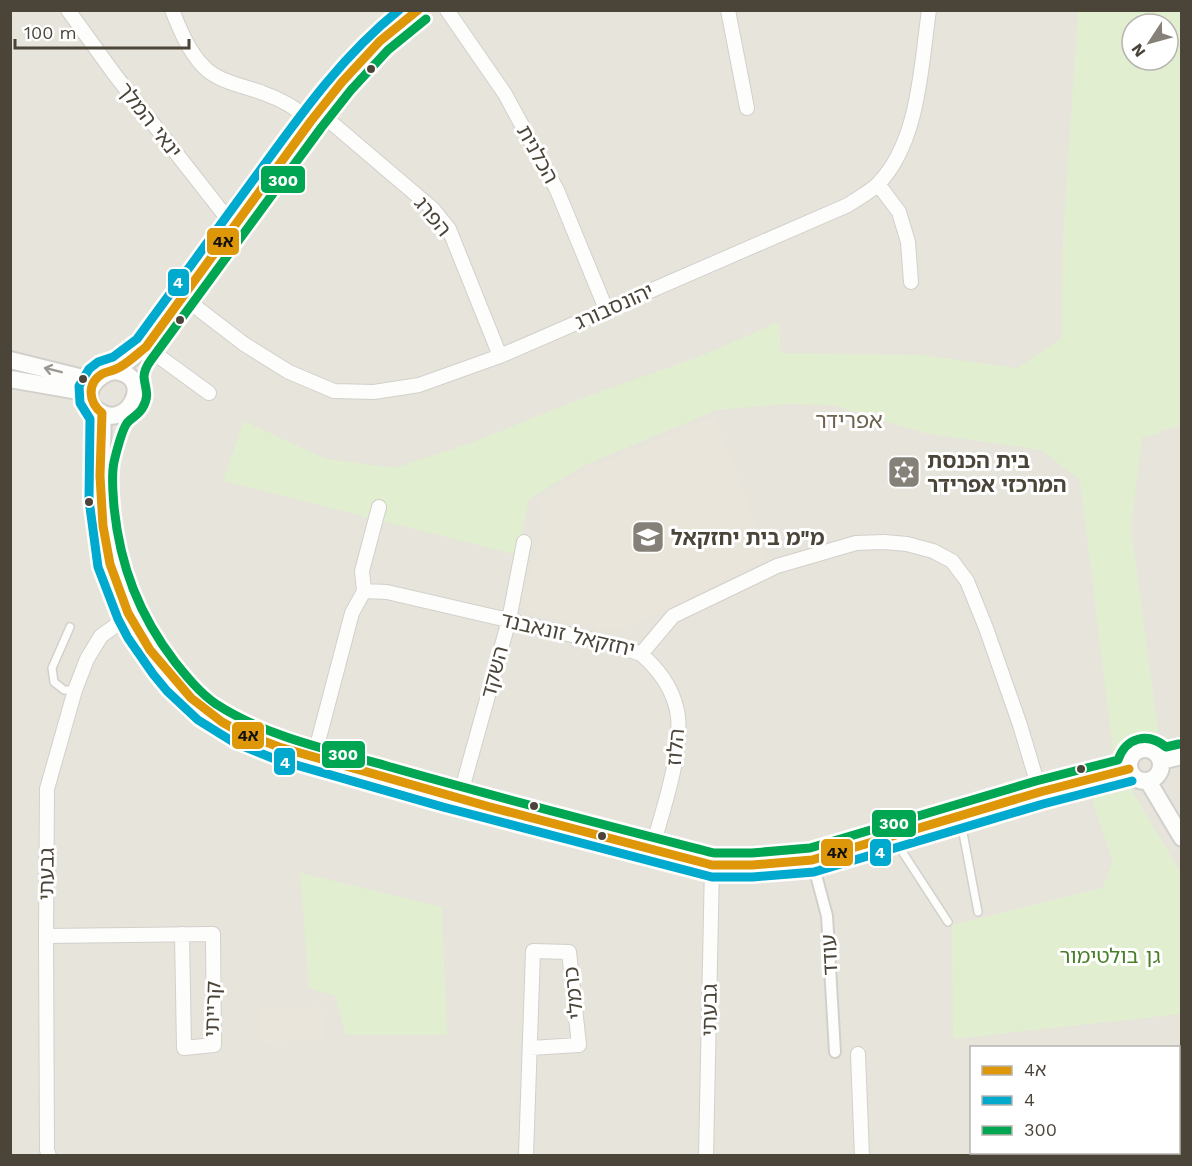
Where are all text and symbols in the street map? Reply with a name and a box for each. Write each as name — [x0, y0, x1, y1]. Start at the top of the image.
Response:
scale bar — [15, 12, 189, 50]
north arrow — [1120, 12, 1180, 72]
text: 100 m — [24, 22, 77, 43]
text: N — [1127, 40, 1149, 61]
unlabelled marker — [365, 63, 377, 75]
street label: ינאי המלך — [113, 77, 187, 163]
street label: הכלנית — [512, 120, 564, 188]
line badge: 300 — [260, 165, 306, 194]
text: 300 — [268, 171, 298, 190]
street label: הפרג — [409, 191, 457, 241]
line badge: 4א — [206, 227, 240, 256]
text: 4א — [212, 232, 234, 251]
line badge: 4 — [167, 268, 190, 297]
text: 4 — [173, 273, 183, 292]
street label: יהונסבורג — [571, 278, 657, 334]
unlabelled marker — [174, 314, 186, 326]
one-way arrow — [44, 364, 63, 376]
unlabelled marker — [77, 373, 89, 385]
district label: אפרידר — [815, 408, 883, 433]
place label: בית הכנסת המרכזי אפרידר — [927, 448, 1067, 497]
synagogue icon: בית הכנסת המרכזי אפרידר — [886, 454, 922, 490]
unlabelled marker — [83, 496, 95, 508]
school or university icon: מ"מ בית יחזקאל — [630, 519, 666, 555]
place label: מ"מ בית יחזקאל — [671, 525, 825, 550]
street label: יחזקאל זונאבנד — [498, 606, 638, 662]
street label: השקד — [475, 643, 513, 701]
line badge: 4א — [231, 721, 265, 750]
text: 4א — [237, 726, 259, 745]
street label: הלוז — [661, 727, 689, 767]
line badge: 300 — [321, 740, 366, 769]
text: 300 — [328, 745, 358, 764]
line badge: 4 — [273, 747, 296, 776]
text: 4 — [280, 753, 290, 772]
unlabelled marker — [1075, 763, 1087, 775]
unlabelled marker — [528, 800, 540, 812]
line badge: 300 — [871, 809, 917, 838]
text: 300 — [879, 814, 909, 833]
unlabelled marker — [596, 830, 608, 842]
line badge: 4א — [820, 838, 854, 867]
line badge: 4 — [869, 838, 892, 867]
text: 4א — [826, 843, 848, 862]
text: 4 — [875, 843, 885, 862]
street label: גבעתי — [33, 847, 59, 901]
street label: עודד — [815, 934, 843, 976]
park label: גן בולטימור — [1059, 943, 1161, 968]
street label: כרמלי — [558, 966, 588, 1020]
street label: קרייתי — [199, 980, 225, 1038]
street label: גבעתי — [696, 983, 722, 1037]
legend — [970, 1046, 1180, 1154]
text: 4א — [1024, 1059, 1046, 1080]
text: 4 — [1024, 1089, 1035, 1110]
text: 300 — [1024, 1119, 1057, 1140]

